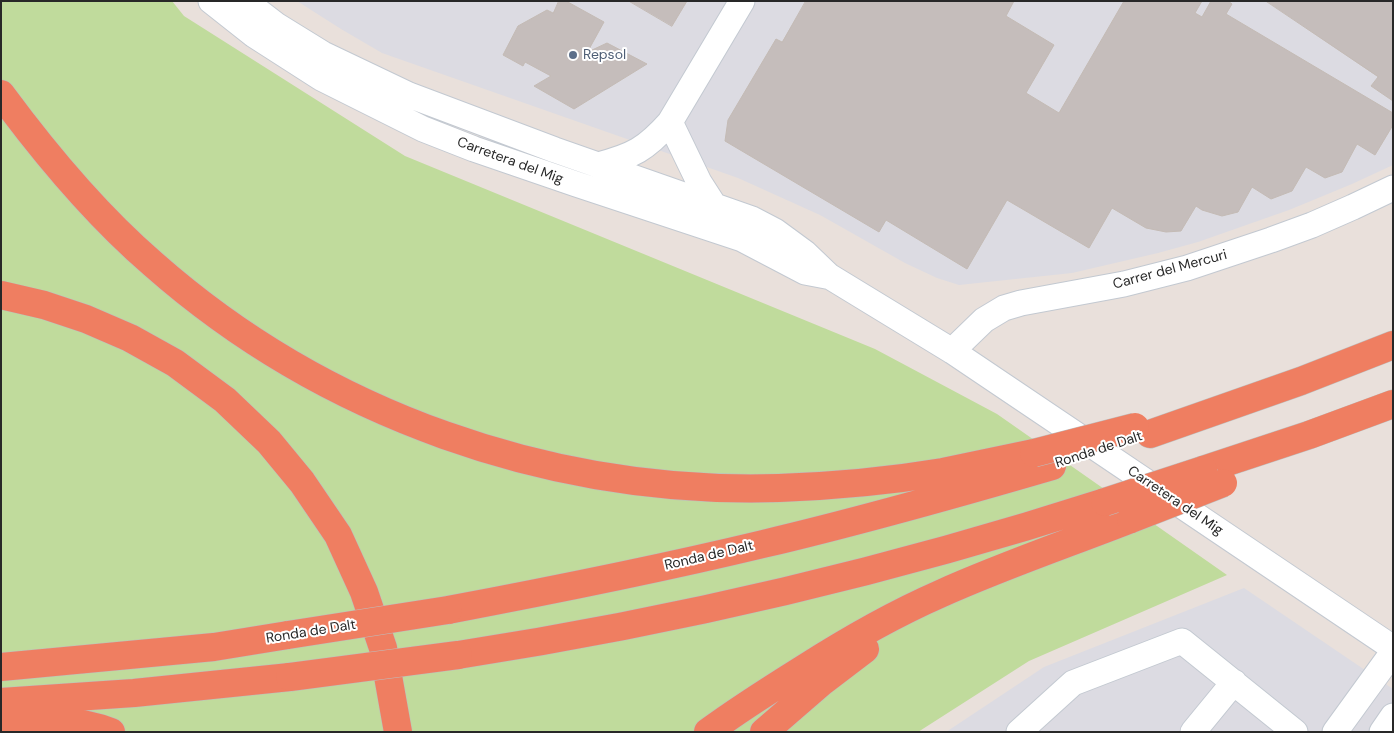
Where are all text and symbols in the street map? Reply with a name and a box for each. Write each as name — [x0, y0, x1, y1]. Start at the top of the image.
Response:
place label: Repsol — [583, 47, 626, 63]
marker: Repsol — [567, 49, 579, 61]
street label: Carretera del Mig — [455, 134, 565, 188]
street label: Carrer del Mercuri — [1111, 247, 1229, 293]
street label: Ronda de Dalt — [1053, 428, 1145, 472]
street label: Carretera del Mig — [1124, 463, 1226, 539]
street label: Ronda de Dalt — [663, 538, 755, 574]
street label: Ronda de Dalt — [265, 617, 357, 647]

